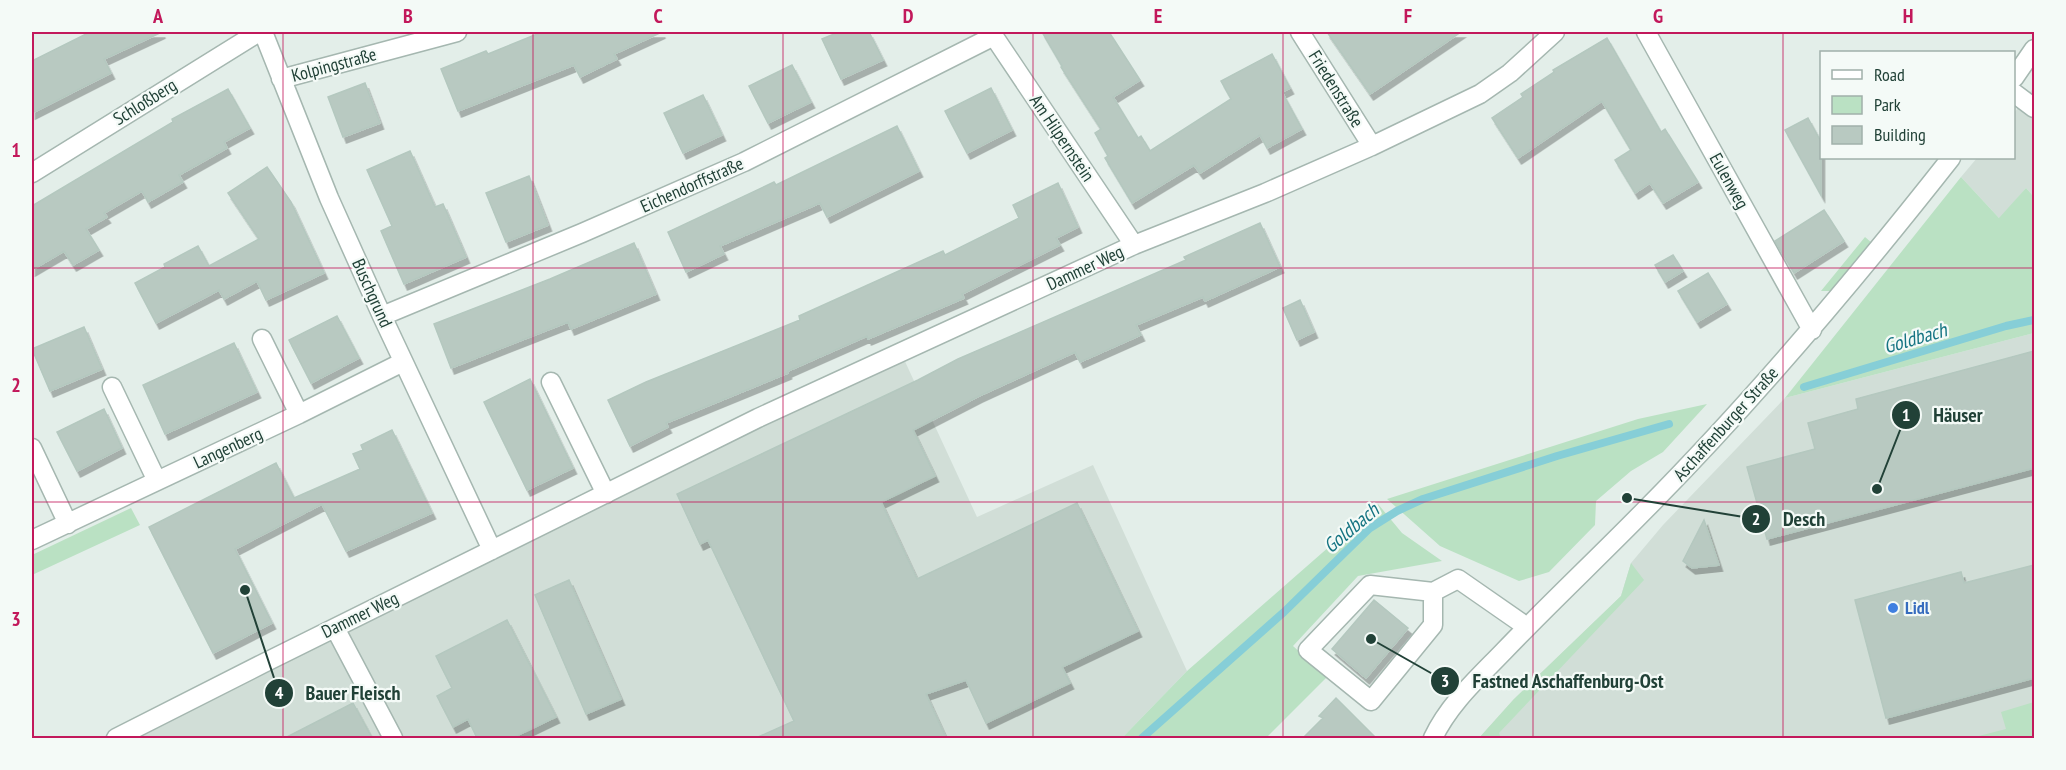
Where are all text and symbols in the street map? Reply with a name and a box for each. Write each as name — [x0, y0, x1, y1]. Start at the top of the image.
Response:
text: A — [152, 3, 164, 29]
text: B — [403, 3, 413, 29]
text: C — [653, 3, 663, 29]
text: D — [903, 3, 914, 29]
text: E — [1154, 3, 1162, 29]
text: F — [1404, 3, 1412, 29]
text: G — [1653, 3, 1663, 29]
text: H — [1903, 3, 1913, 29]
street label: Kolpingstraße — [289, 42, 379, 87]
street label: Friedenstraße — [1304, 46, 1369, 131]
legend — [1820, 51, 2015, 159]
text: Road — [1874, 63, 1905, 86]
street label: Schloßberg — [109, 73, 181, 130]
street label: Am Hilpernstein — [1025, 90, 1100, 186]
text: Park — [1874, 93, 1901, 116]
text: Building — [1874, 123, 1926, 146]
text: 1 — [11, 137, 21, 163]
street label: Eulenweg — [1705, 149, 1754, 213]
street label: Eichendorffstraße — [637, 152, 747, 218]
street label: Dammer Weg — [1043, 240, 1127, 295]
street label: Buschgrund — [347, 255, 398, 331]
water label: Goldbach — [1880, 316, 1951, 359]
street label: Aschaffenburger Straße — [1668, 362, 1783, 486]
text: 2 — [11, 372, 21, 398]
callout: Häuser — [1891, 396, 1994, 434]
text: Häuser — [1933, 402, 1983, 428]
text: 1 — [1902, 403, 1910, 426]
street label: Langenberg — [190, 422, 266, 473]
water label: Goldbach — [1318, 497, 1385, 559]
callout: Desch — [1741, 500, 1837, 538]
text: Desch — [1783, 506, 1825, 532]
text: 2 — [1752, 507, 1760, 530]
street label: Dammer Weg — [318, 586, 402, 643]
place label: Lidl — [1905, 596, 1930, 619]
marker: Lidl — [1886, 601, 1900, 615]
text: 3 — [11, 606, 21, 632]
callout: Fastned Aschaffenburg-Ost — [1430, 662, 1676, 700]
text: Fastned Aschaffenburg-Ost — [1472, 668, 1664, 694]
text: 3 — [1441, 669, 1449, 692]
callout: Bauer Fleisch — [264, 674, 413, 712]
text: Bauer Fleisch — [306, 680, 400, 706]
text: 4 — [275, 681, 284, 704]

